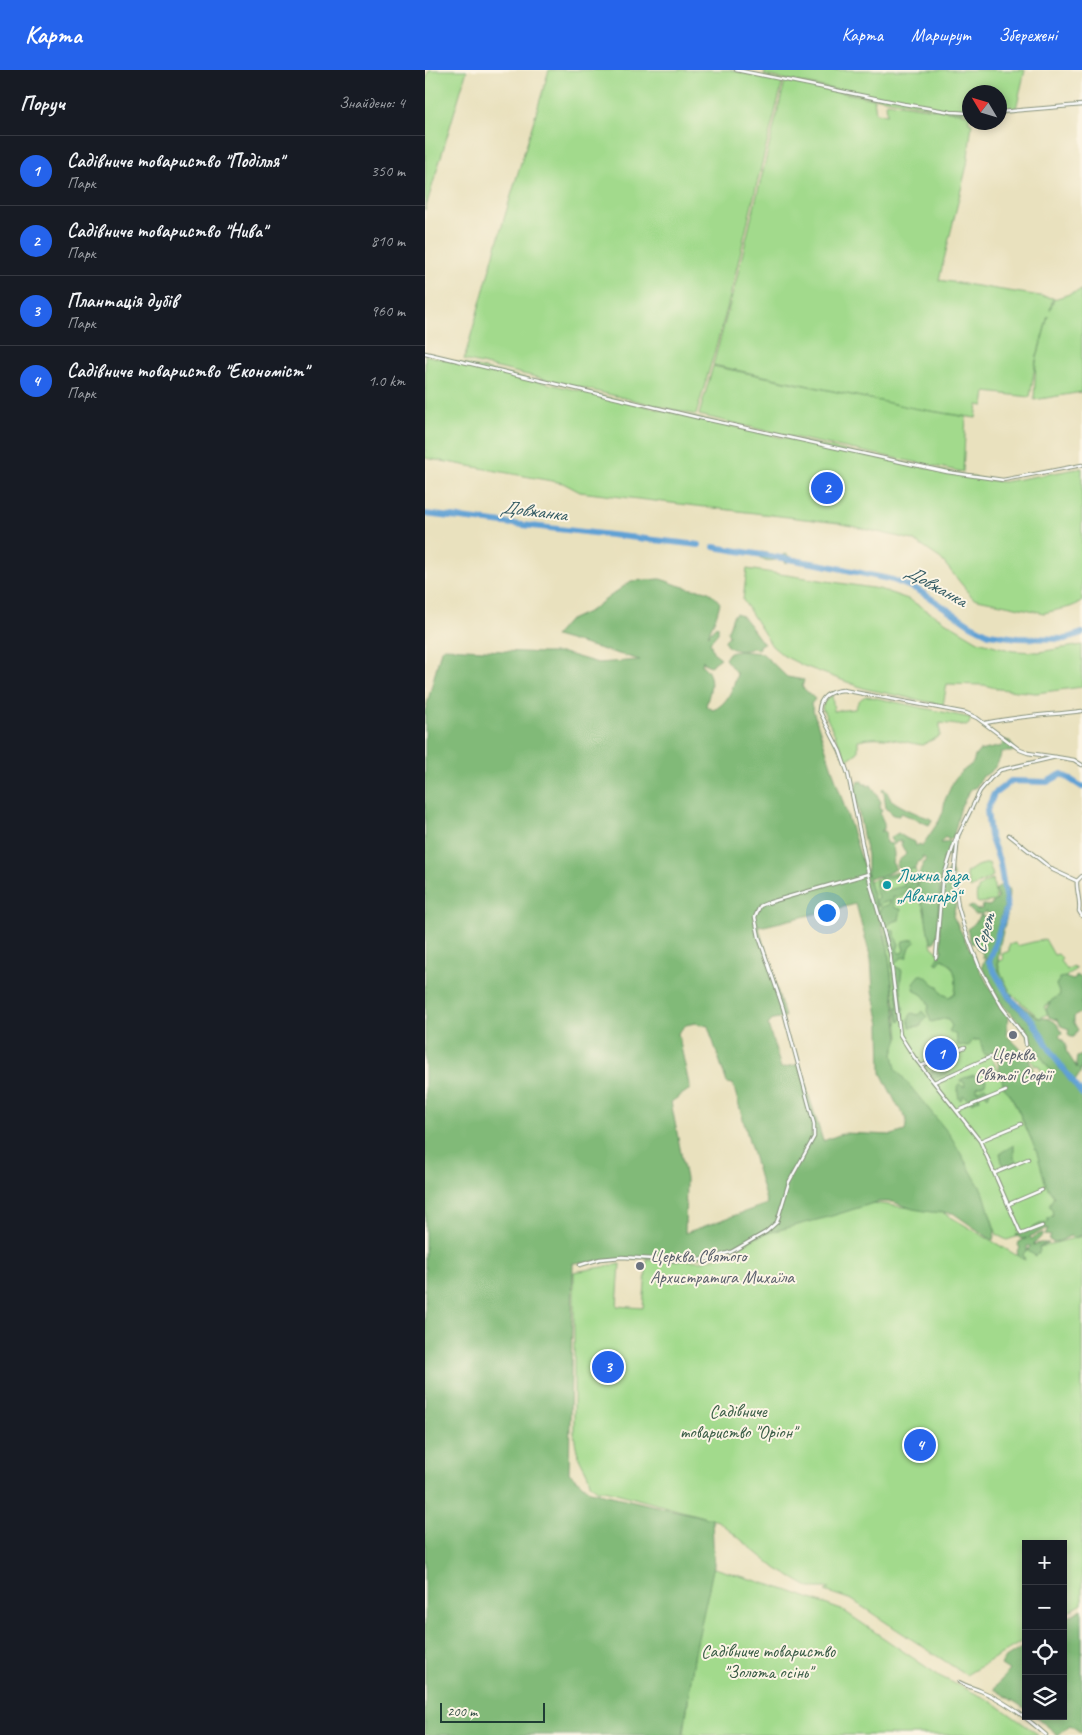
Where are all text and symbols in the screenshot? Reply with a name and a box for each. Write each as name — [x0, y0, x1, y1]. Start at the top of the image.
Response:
text: Карта — [25, 20, 82, 50]
text: Карта — [842, 24, 883, 46]
text: Маршрут — [911, 24, 970, 46]
text: Збережені — [998, 24, 1057, 46]
north arrow — [962, 85, 1007, 130]
text: Поруч — [20, 90, 65, 116]
text: Знайдено: 4 — [339, 93, 405, 113]
text: Садівниче товариство "Поділля" — [67, 149, 284, 173]
text: 1 — [32, 161, 40, 181]
text: 350 m — [371, 161, 405, 181]
text: Парк — [67, 173, 96, 193]
text: Садівниче товариство "Нива" — [67, 219, 267, 243]
text: 2 — [32, 231, 40, 251]
text: 810 m — [371, 231, 405, 251]
text: Парк — [67, 243, 96, 263]
text: Плантація дубів — [67, 289, 178, 313]
text: 3 — [32, 301, 40, 321]
text: 960 m — [371, 301, 405, 321]
text: Парк — [67, 313, 96, 333]
text: Садівниче товариство "Економіст" — [67, 359, 308, 383]
text: 4 — [32, 371, 40, 391]
text: 1.0 km — [368, 371, 405, 391]
text: Парк — [67, 383, 96, 403]
pin: 2 — [811, 469, 843, 507]
water label: Довжанка — [499, 495, 570, 527]
water label: Довжанка — [900, 559, 973, 614]
place label: Лижна база „Авангард“ — [897, 864, 970, 907]
marker: Лижна база „Авангард“ — [881, 879, 893, 891]
your location — [814, 900, 840, 926]
water label: Серет — [967, 908, 1002, 956]
marker: Церква Святої Софії — [1007, 1029, 1019, 1041]
pin: 1 — [925, 1035, 957, 1073]
place label: Церква Святої Софії — [975, 1043, 1055, 1086]
place label: Церква Святого Архистратига Михаїла — [650, 1245, 795, 1288]
marker: Церква Святого Архистратига Михаїла — [634, 1260, 646, 1272]
pin: 3 — [592, 1348, 624, 1386]
park label: Садівниче товариство "Оріон" — [680, 1400, 800, 1443]
pin: 4 — [904, 1426, 936, 1464]
map controls — [1022, 1540, 1067, 1720]
button: + — [1022, 1540, 1067, 1585]
button: − — [1022, 1585, 1067, 1630]
button: locate — [1022, 1630, 1067, 1675]
park label: Садівниче товариство "Золота осінь" — [701, 1640, 837, 1683]
button: layers — [1022, 1675, 1067, 1720]
scale bar — [440, 1700, 545, 1723]
text: 200 m — [447, 1703, 477, 1720]

